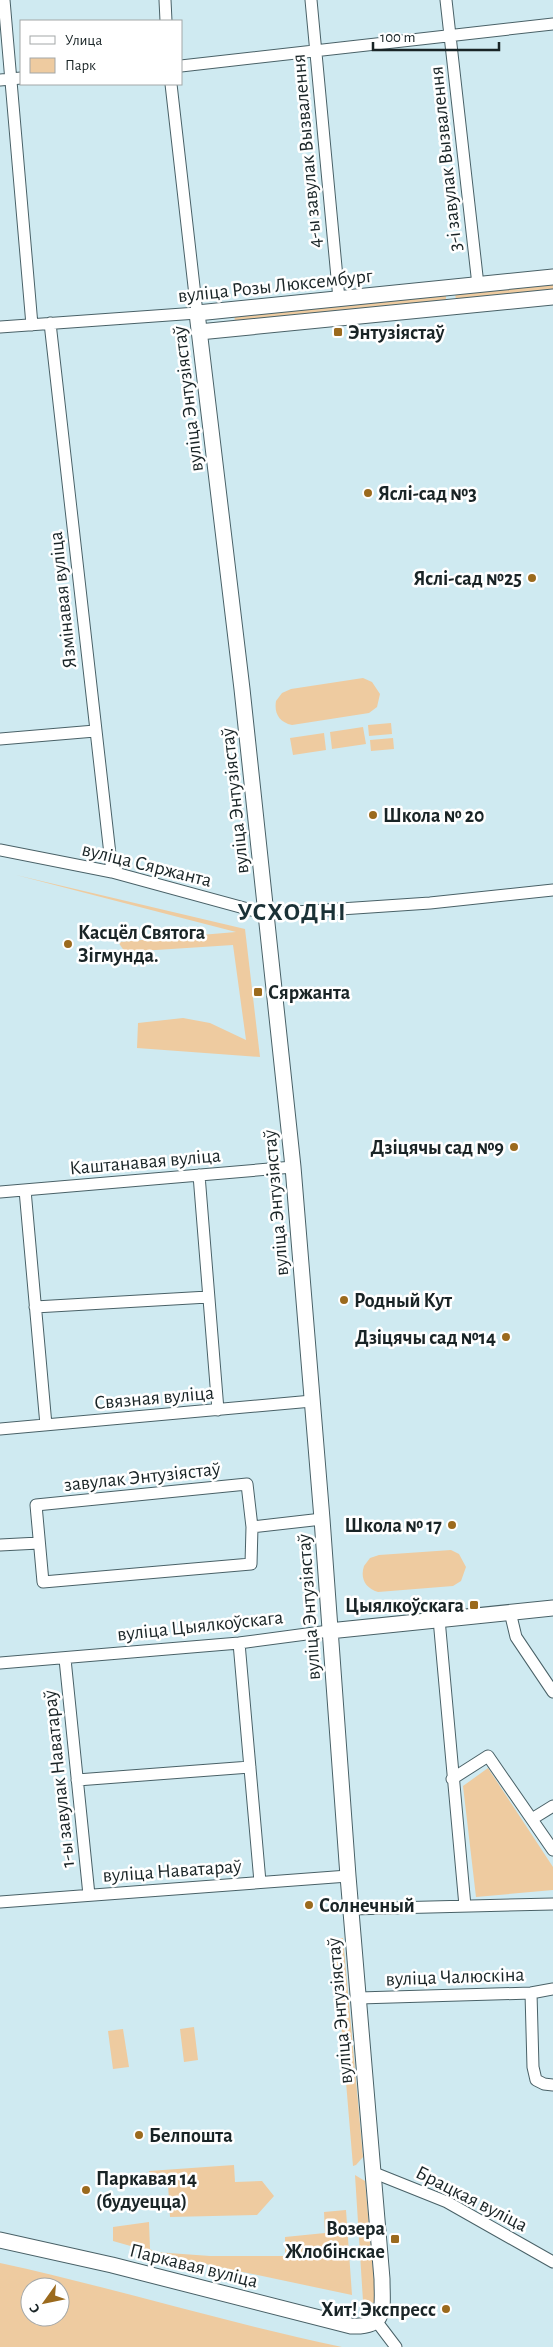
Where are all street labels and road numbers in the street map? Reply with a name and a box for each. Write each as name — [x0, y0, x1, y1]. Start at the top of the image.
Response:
street label: 4-ы завулак Вызвалення — [289, 53, 325, 249]
street label: 3-і завулак Вызвалення — [426, 65, 466, 252]
street label: вуліца Розы Люксембург — [177, 266, 374, 306]
street label: вуліца Энтузіястаў — [169, 324, 207, 473]
street label: Язмінавая вуліца — [46, 530, 80, 669]
street label: вуліца Энтузіястаў — [217, 726, 253, 875]
street label: вуліца Сяржанта — [80, 839, 214, 891]
street label: вуліца Энтузіястаў — [260, 1129, 292, 1277]
street label: Каштанавая вуліца — [68, 1145, 222, 1179]
street label: Связная вуліца — [93, 1383, 215, 1413]
street label: завулак Энтузіястаў — [63, 1459, 222, 1495]
street label: вуліца Энтузіястаў — [294, 1533, 324, 1681]
street label: вуліца Цыялкоўскага — [116, 1607, 284, 1645]
street label: 1-ы завулак Наватараў — [40, 1689, 78, 1869]
street label: вуліца Наватараў — [102, 1856, 243, 1886]
street label: вуліца Энтузіястаў — [324, 1937, 356, 2085]
street label: вуліца Чалюскіна — [385, 1965, 525, 1989]
street label: Брацкая вуліца — [412, 2162, 531, 2236]
street label: Паркавая вуліца — [127, 2240, 260, 2292]

